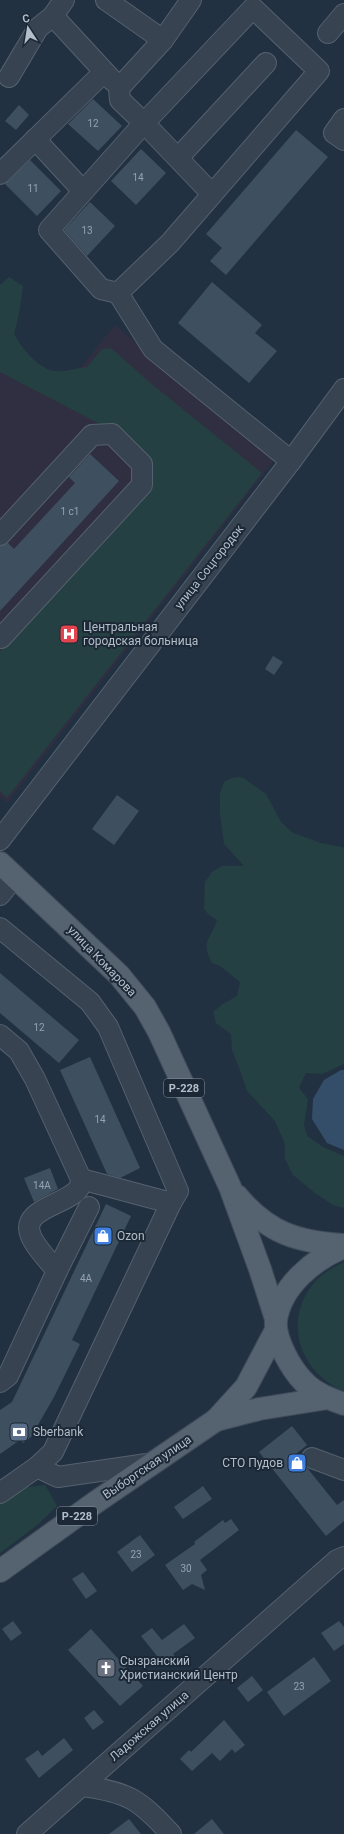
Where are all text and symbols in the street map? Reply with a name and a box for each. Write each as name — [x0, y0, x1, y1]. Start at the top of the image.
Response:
north arrow — [8, 8, 48, 48]
text: С — [21, 12, 31, 26]
house number: 12 — [87, 118, 99, 129]
house number: 14 — [132, 172, 144, 183]
house number: 11 — [27, 183, 39, 194]
house number: 13 — [81, 225, 93, 236]
house number: 1 с1 — [61, 506, 79, 517]
street label: улица Соцгородок — [172, 522, 247, 612]
place label: Центральная городская больница — [83, 620, 198, 648]
hospital icon: Центральная городская больница — [58, 623, 80, 645]
street label: улица Комарова — [65, 923, 139, 999]
house number: 12 — [33, 1022, 45, 1033]
road number: Р-228 — [164, 1079, 204, 1097]
house number: 14 — [94, 1114, 106, 1125]
house number: 14А — [33, 1180, 51, 1191]
shop icon: Ozon — [92, 1225, 114, 1247]
place label: Ozon — [117, 1229, 145, 1243]
house number: 4А — [80, 1273, 93, 1284]
bank icon: Sberbank — [8, 1421, 30, 1443]
place label: Sberbank — [33, 1425, 84, 1439]
street label: Выборгская улица — [100, 1432, 194, 1502]
shop icon: СТО Пудов — [286, 1452, 308, 1474]
place label: СТО Пудов — [222, 1456, 283, 1470]
road number: Р-228 — [57, 1507, 97, 1525]
house number: 23 — [130, 1549, 142, 1560]
house number: 30 — [180, 1563, 192, 1574]
place label: Сызранский Христианский Центр — [120, 1654, 238, 1682]
church icon: Сызранский Христианский Центр — [95, 1657, 117, 1679]
house number: 23 — [293, 1681, 305, 1692]
street label: Ладожская улица — [107, 1688, 191, 1764]

